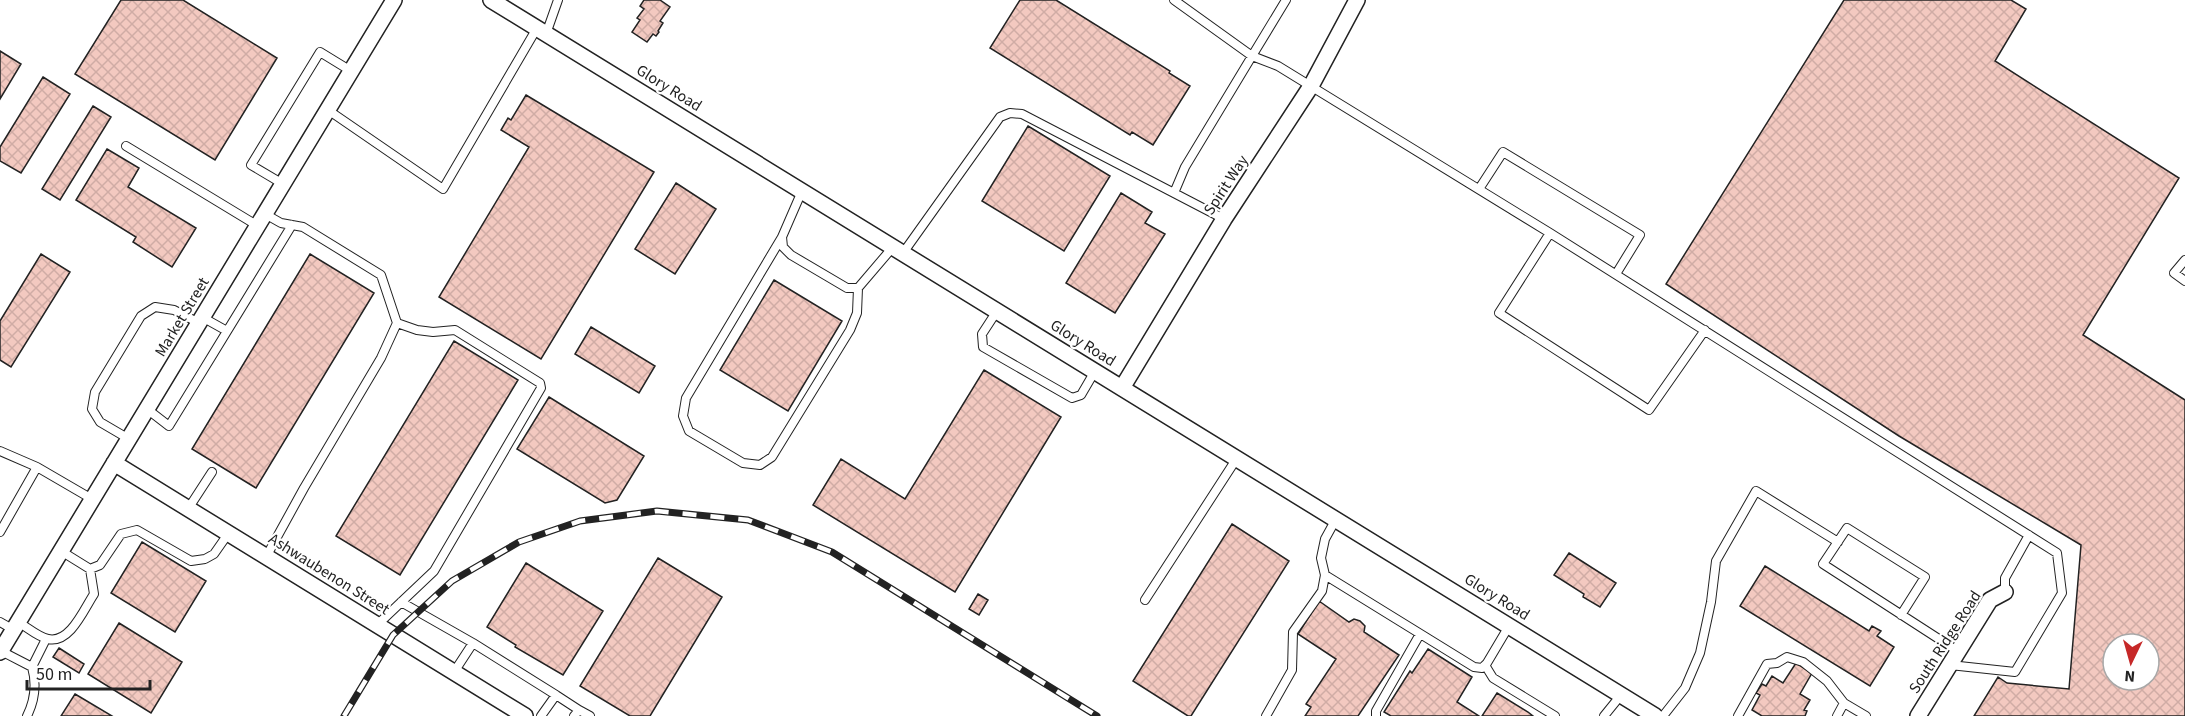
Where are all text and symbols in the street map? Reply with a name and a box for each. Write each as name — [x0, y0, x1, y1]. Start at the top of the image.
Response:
street label: Glory Road — [632, 59, 706, 117]
street label: Spirit Way — [1198, 150, 1254, 219]
street label: Market Street — [150, 273, 215, 361]
street label: Glory Road — [1046, 314, 1120, 372]
street label: Ashwaubenon Street — [264, 528, 394, 620]
street label: Glory Road — [1460, 568, 1534, 626]
street label: South Ridge Road — [1904, 586, 1986, 698]
north arrow — [2101, 632, 2161, 692]
scale bar — [27, 653, 150, 691]
text: 50 m — [36, 662, 72, 687]
text: N — [2124, 665, 2136, 687]

